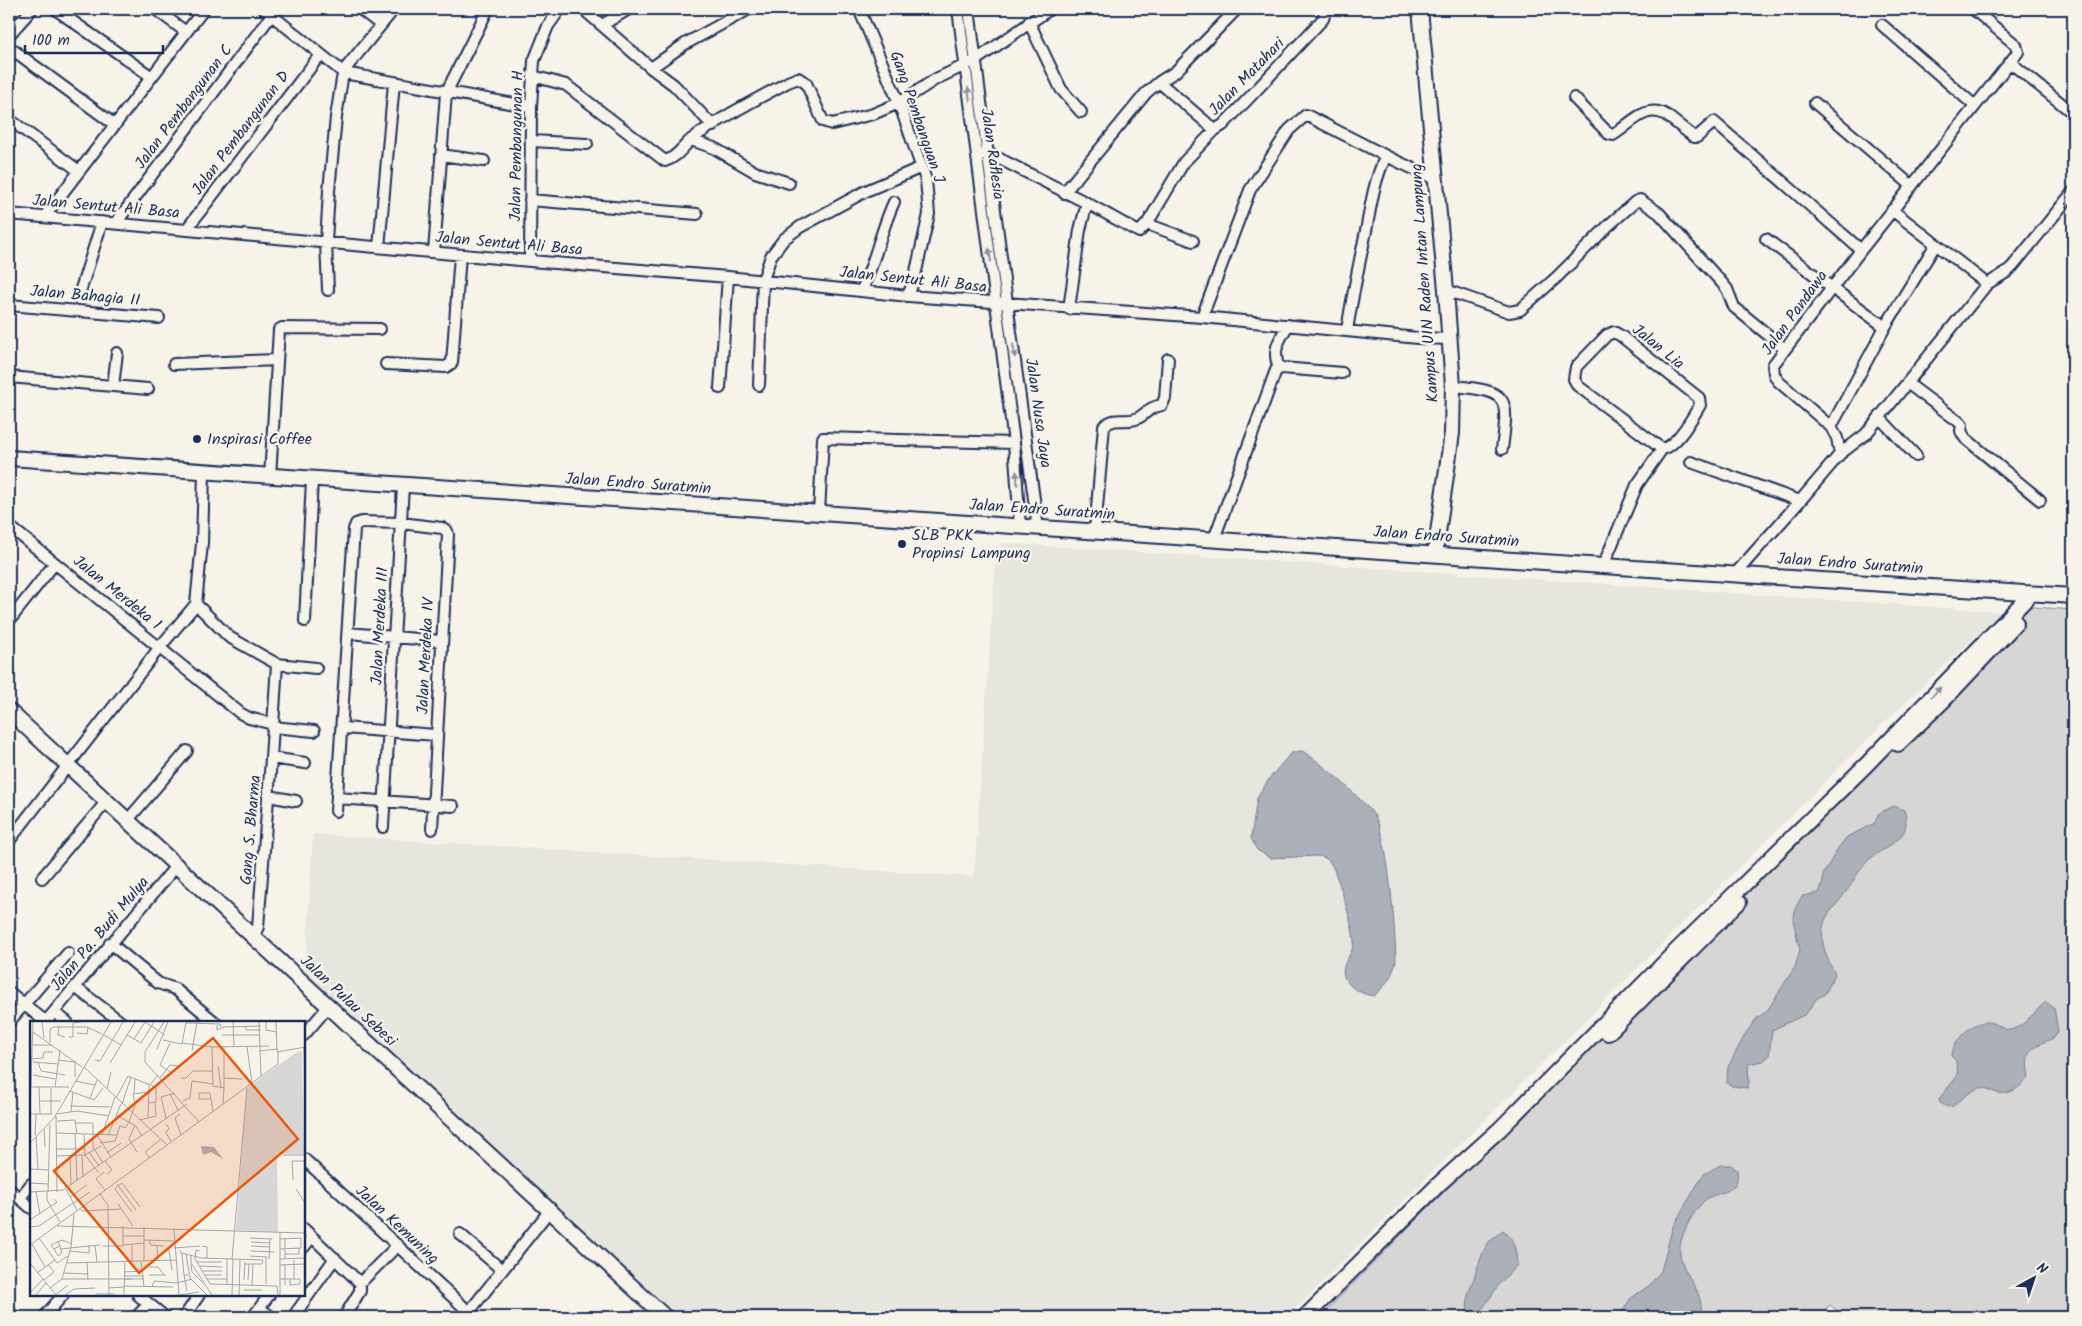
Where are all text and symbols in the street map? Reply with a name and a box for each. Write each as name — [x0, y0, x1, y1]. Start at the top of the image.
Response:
scale bar — [25, 22, 162, 54]
text: 100 m — [32, 29, 70, 53]
street label: Jalan Matahari — [1203, 31, 1292, 122]
street label: Jalan Pembangunan C — [129, 39, 239, 175]
street label: Gang Pembanguan J — [883, 48, 951, 187]
street label: Jalan Pembangunan D — [186, 65, 296, 201]
street label: Jalan Pembangunan H — [503, 70, 531, 222]
one-way arrow — [965, 85, 973, 101]
street label: Jalan Raflesia — [973, 107, 1011, 201]
street label: Kampus UIN Raden Intan Lampung — [1404, 163, 1446, 403]
street label: Jalan Sentut Ali Basa — [31, 188, 181, 226]
street label: Jalan Sentut Ali Basa — [434, 225, 584, 263]
one-way arrow — [986, 246, 994, 262]
street label: Jalan Sentut Ali Basa — [838, 260, 988, 300]
street label: Jalan Pandawa — [1756, 265, 1834, 361]
street label: Jalan Bahagia II — [29, 279, 141, 313]
street label: Jalan Lia — [1626, 318, 1690, 376]
one-way arrow — [1010, 344, 1018, 360]
street label: Jalan Nusa Jaya — [1018, 356, 1058, 470]
place label: Inspirasi Coffee — [207, 427, 312, 452]
marker: Inspirasi Coffee — [191, 433, 203, 445]
street label: Jalan Endro Suratmin — [564, 466, 712, 502]
one-way arrow — [1013, 469, 1021, 485]
street label: Jalan Endro Suratmin — [968, 492, 1116, 528]
street label: Jalan Endro Suratmin — [1372, 519, 1520, 555]
place label: SLB PKK Propinsi Lampung — [912, 523, 1031, 566]
marker: SLB PKK Propinsi Lampung — [896, 538, 908, 550]
street label: Jalan Endro Suratmin — [1776, 546, 1924, 582]
street label: Jalan Merdeka 1 — [67, 549, 167, 637]
street label: Jalan Merdeka III — [364, 566, 396, 686]
street label: Jalan Merdeka IV — [410, 596, 442, 715]
one-way arrow — [1930, 686, 1942, 698]
street label: Gang S. Bharma — [234, 774, 268, 886]
street label: Jalan Pa. Budi Mulya — [44, 871, 156, 997]
street label: Jalan Pulau Sebesi — [294, 949, 403, 1054]
inset map — [30, 1021, 305, 1296]
street label: Jalan Kemuning — [349, 1179, 445, 1271]
north arrow — [2010, 1254, 2060, 1304]
text: N — [2031, 1258, 2052, 1280]

